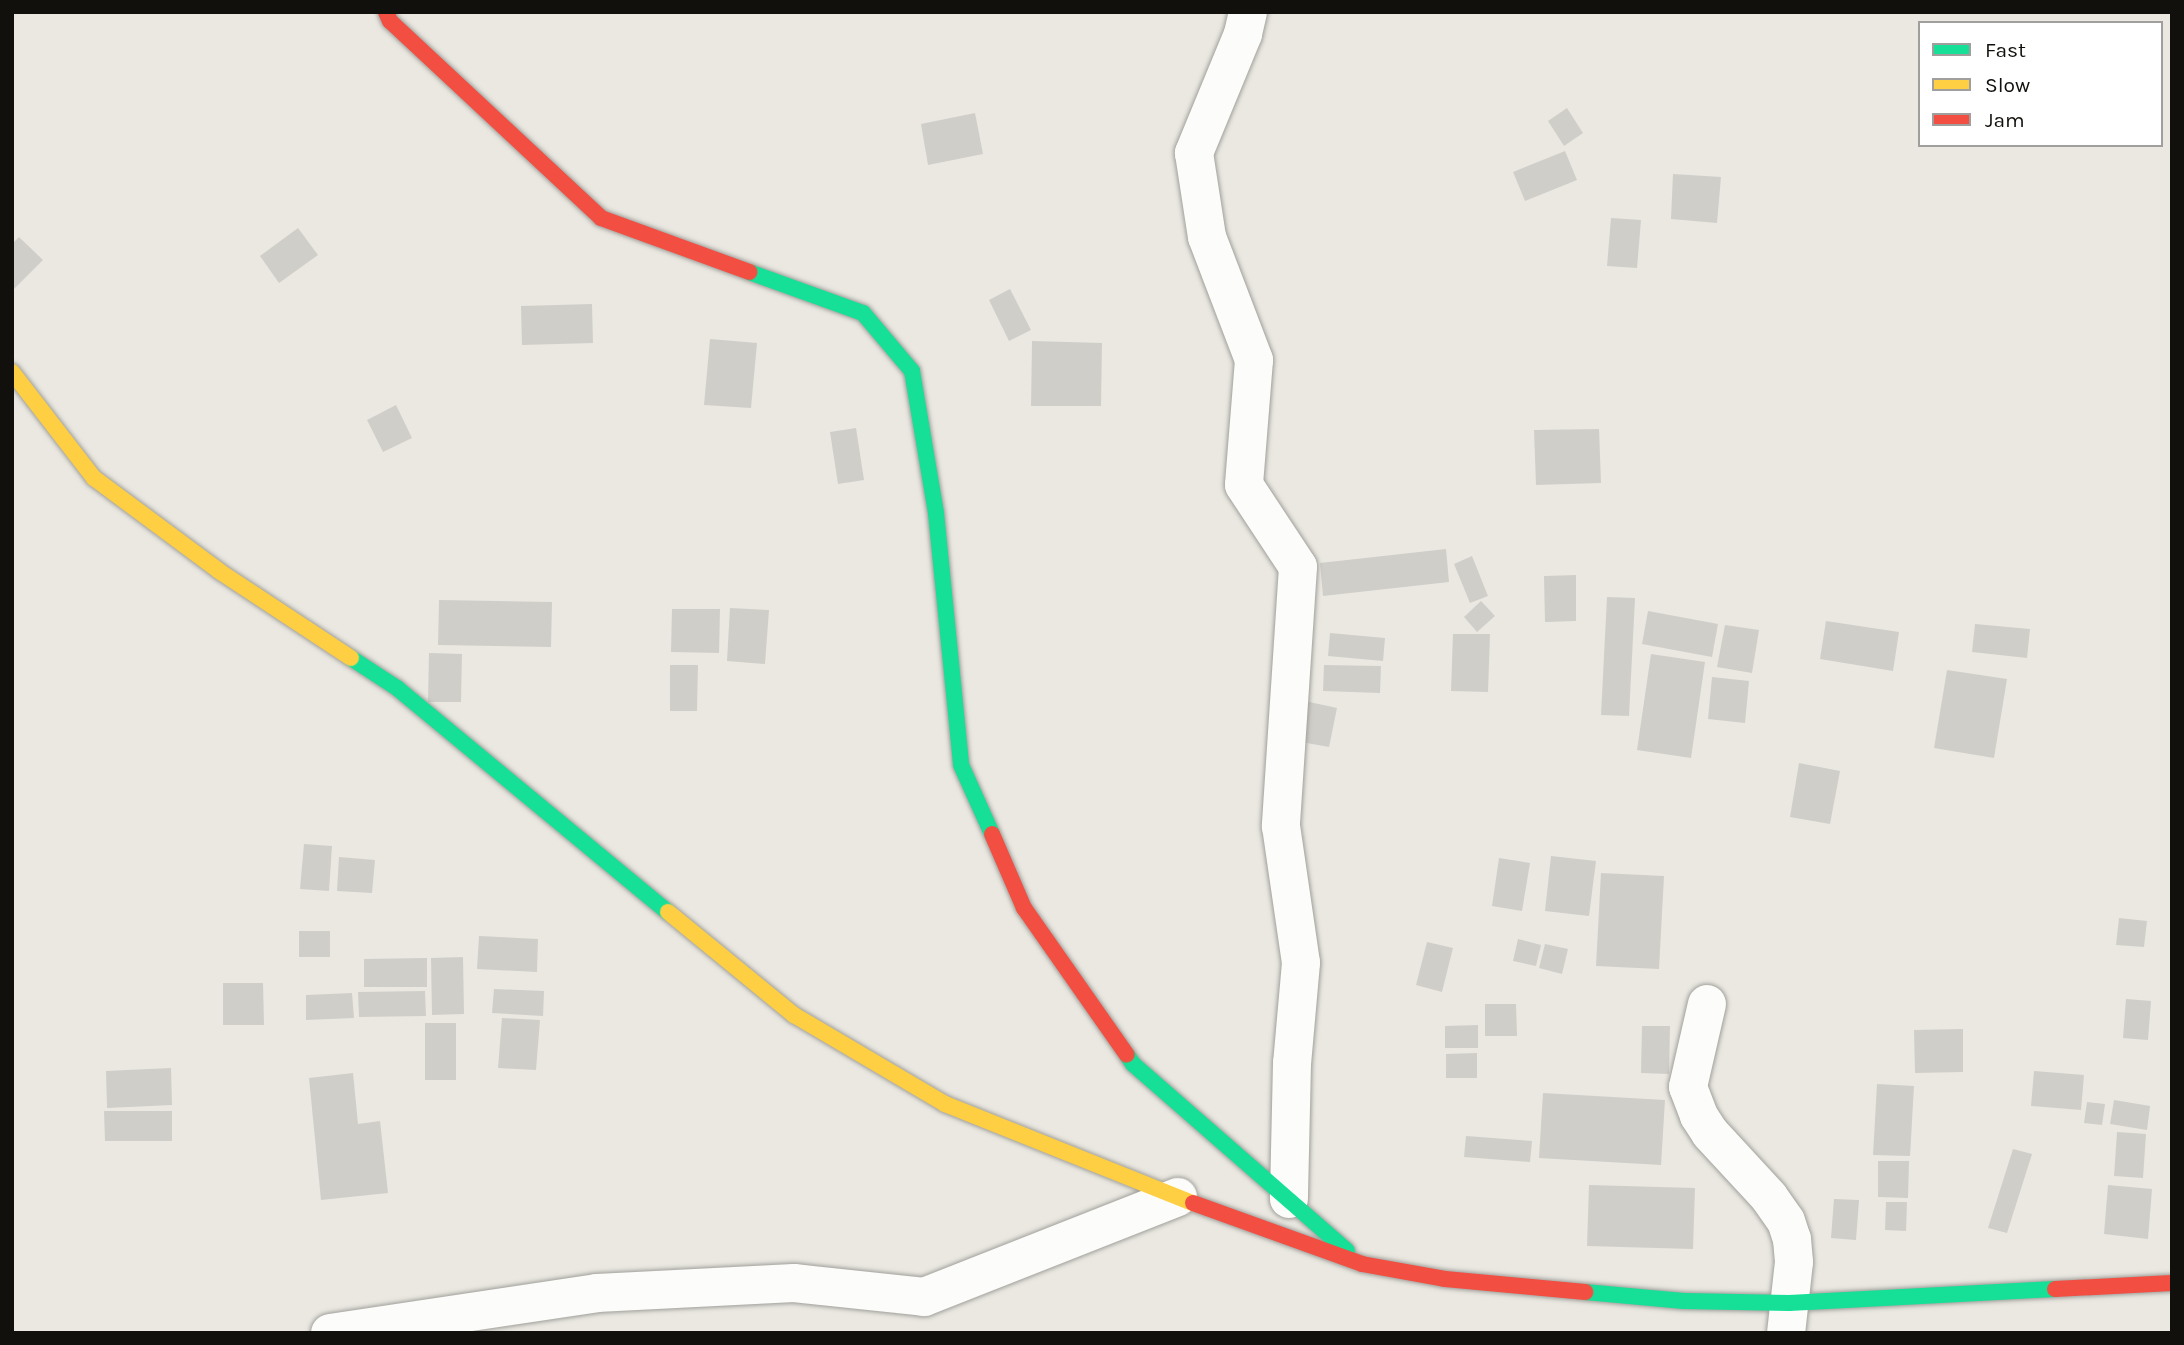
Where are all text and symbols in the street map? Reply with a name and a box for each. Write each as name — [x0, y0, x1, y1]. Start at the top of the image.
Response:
legend — [1918, 21, 2163, 147]
text: Fast — [1985, 38, 2026, 62]
text: Slow — [1985, 73, 2030, 97]
text: Jam — [1985, 108, 2025, 132]

